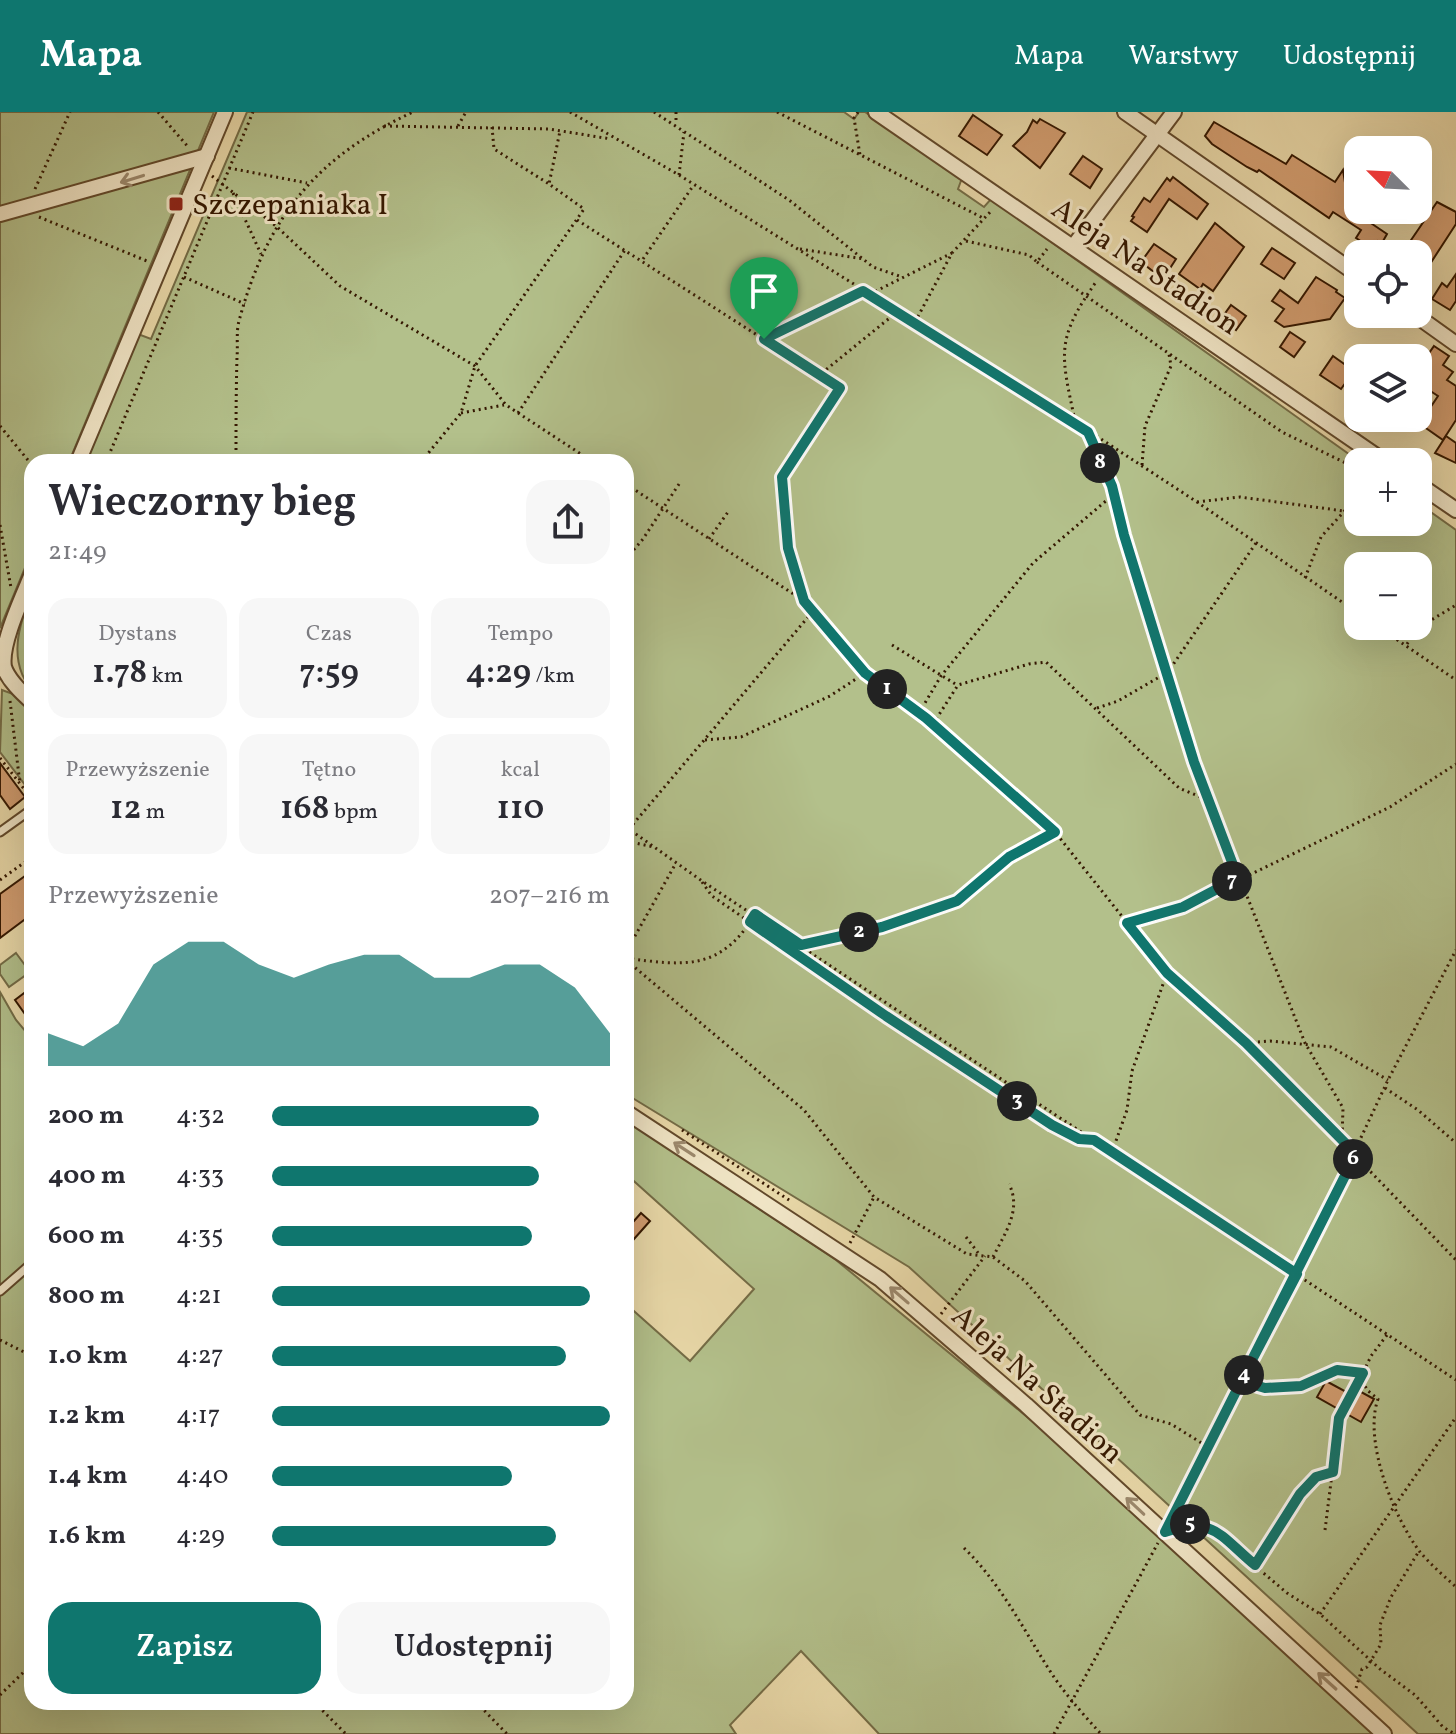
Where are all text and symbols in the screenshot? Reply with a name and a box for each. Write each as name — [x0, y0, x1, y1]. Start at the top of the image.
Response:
text: Mapa — [40, 30, 142, 83]
text: Mapa — [1014, 37, 1084, 76]
text: Warstwy — [1128, 37, 1239, 76]
text: Udostępnij — [1283, 37, 1416, 76]
north arrow — [1344, 136, 1432, 224]
map controls — [1344, 136, 1432, 640]
one-way arrow — [119, 172, 145, 187]
place label: Szczepaniaka I — [192, 185, 388, 227]
street label: Aleja Na Stadion — [1042, 189, 1247, 346]
marker: Szczepaniaka I — [167, 195, 185, 213]
button: locate — [1344, 240, 1432, 328]
pin — [730, 257, 798, 339]
icon: arrive — [742, 269, 786, 313]
button: layers — [1344, 344, 1432, 432]
pin: 8 — [1080, 443, 1120, 483]
text: 8 — [1094, 447, 1106, 478]
button: + — [1344, 448, 1432, 536]
text: Wieczorny bieg — [48, 473, 357, 534]
button: share — [526, 480, 610, 564]
text: 21:49 — [48, 534, 106, 570]
button: − — [1344, 552, 1432, 640]
text: Dystans — [98, 619, 177, 650]
text: Czas — [306, 619, 352, 650]
text: Tempo — [488, 619, 553, 650]
text: 1.78 — [92, 650, 147, 697]
text: 7:59 — [299, 650, 359, 697]
text: 4:29 — [466, 650, 531, 697]
text: km — [147, 661, 183, 692]
text: /km — [531, 661, 575, 692]
pin: 1 — [867, 669, 907, 709]
text: 1 — [883, 673, 891, 704]
text: Przewyższenie — [66, 755, 210, 786]
text: Tętno — [302, 755, 356, 786]
text: kcal — [501, 755, 540, 786]
text: 12 — [110, 786, 141, 833]
text: 168 — [280, 786, 330, 833]
text: 110 — [496, 786, 544, 833]
text: m — [141, 797, 165, 828]
text: bpm — [330, 797, 378, 828]
pin: 7 — [1212, 861, 1252, 901]
text: 7 — [1227, 865, 1237, 896]
text: Przewyższenie — [48, 878, 218, 914]
text: 207–216 m — [489, 878, 610, 914]
pin: 2 — [839, 912, 879, 952]
text: 2 — [853, 916, 865, 947]
pin: 3 — [997, 1081, 1037, 1121]
text: 3 — [1011, 1085, 1023, 1116]
text: 200 m — [48, 1098, 124, 1134]
text: 4:32 — [176, 1098, 225, 1134]
pin: 6 — [1333, 1139, 1373, 1179]
one-way arrow — [674, 1141, 696, 1158]
text: 6 — [1347, 1143, 1359, 1174]
text: 400 m — [48, 1158, 126, 1194]
text: 4:33 — [176, 1158, 224, 1194]
text: 600 m — [48, 1218, 125, 1254]
text: 4:35 — [176, 1218, 224, 1254]
text: 800 m — [48, 1278, 125, 1314]
text: 4:21 — [176, 1278, 222, 1314]
one-way arrow — [890, 1286, 910, 1304]
street label: Aleja Na Stadion — [941, 1297, 1132, 1474]
text: 1.0 km — [48, 1338, 128, 1374]
text: 4:27 — [176, 1338, 224, 1374]
pin: 4 — [1224, 1355, 1264, 1395]
text: 4 — [1237, 1359, 1251, 1390]
text: 1.2 km — [48, 1398, 125, 1434]
text: 4:17 — [176, 1398, 220, 1434]
text: 1.4 km — [48, 1458, 128, 1494]
text: 4:40 — [176, 1458, 228, 1494]
one-way arrow — [1125, 1496, 1145, 1515]
pin: 5 — [1170, 1504, 1210, 1544]
text: 5 — [1185, 1508, 1195, 1539]
text: 1.6 km — [48, 1518, 126, 1554]
text: 4:29 — [176, 1518, 225, 1554]
button: Zapisz — [48, 1602, 321, 1694]
button: Udostępnij — [337, 1602, 610, 1694]
one-way arrow — [1317, 1673, 1337, 1691]

